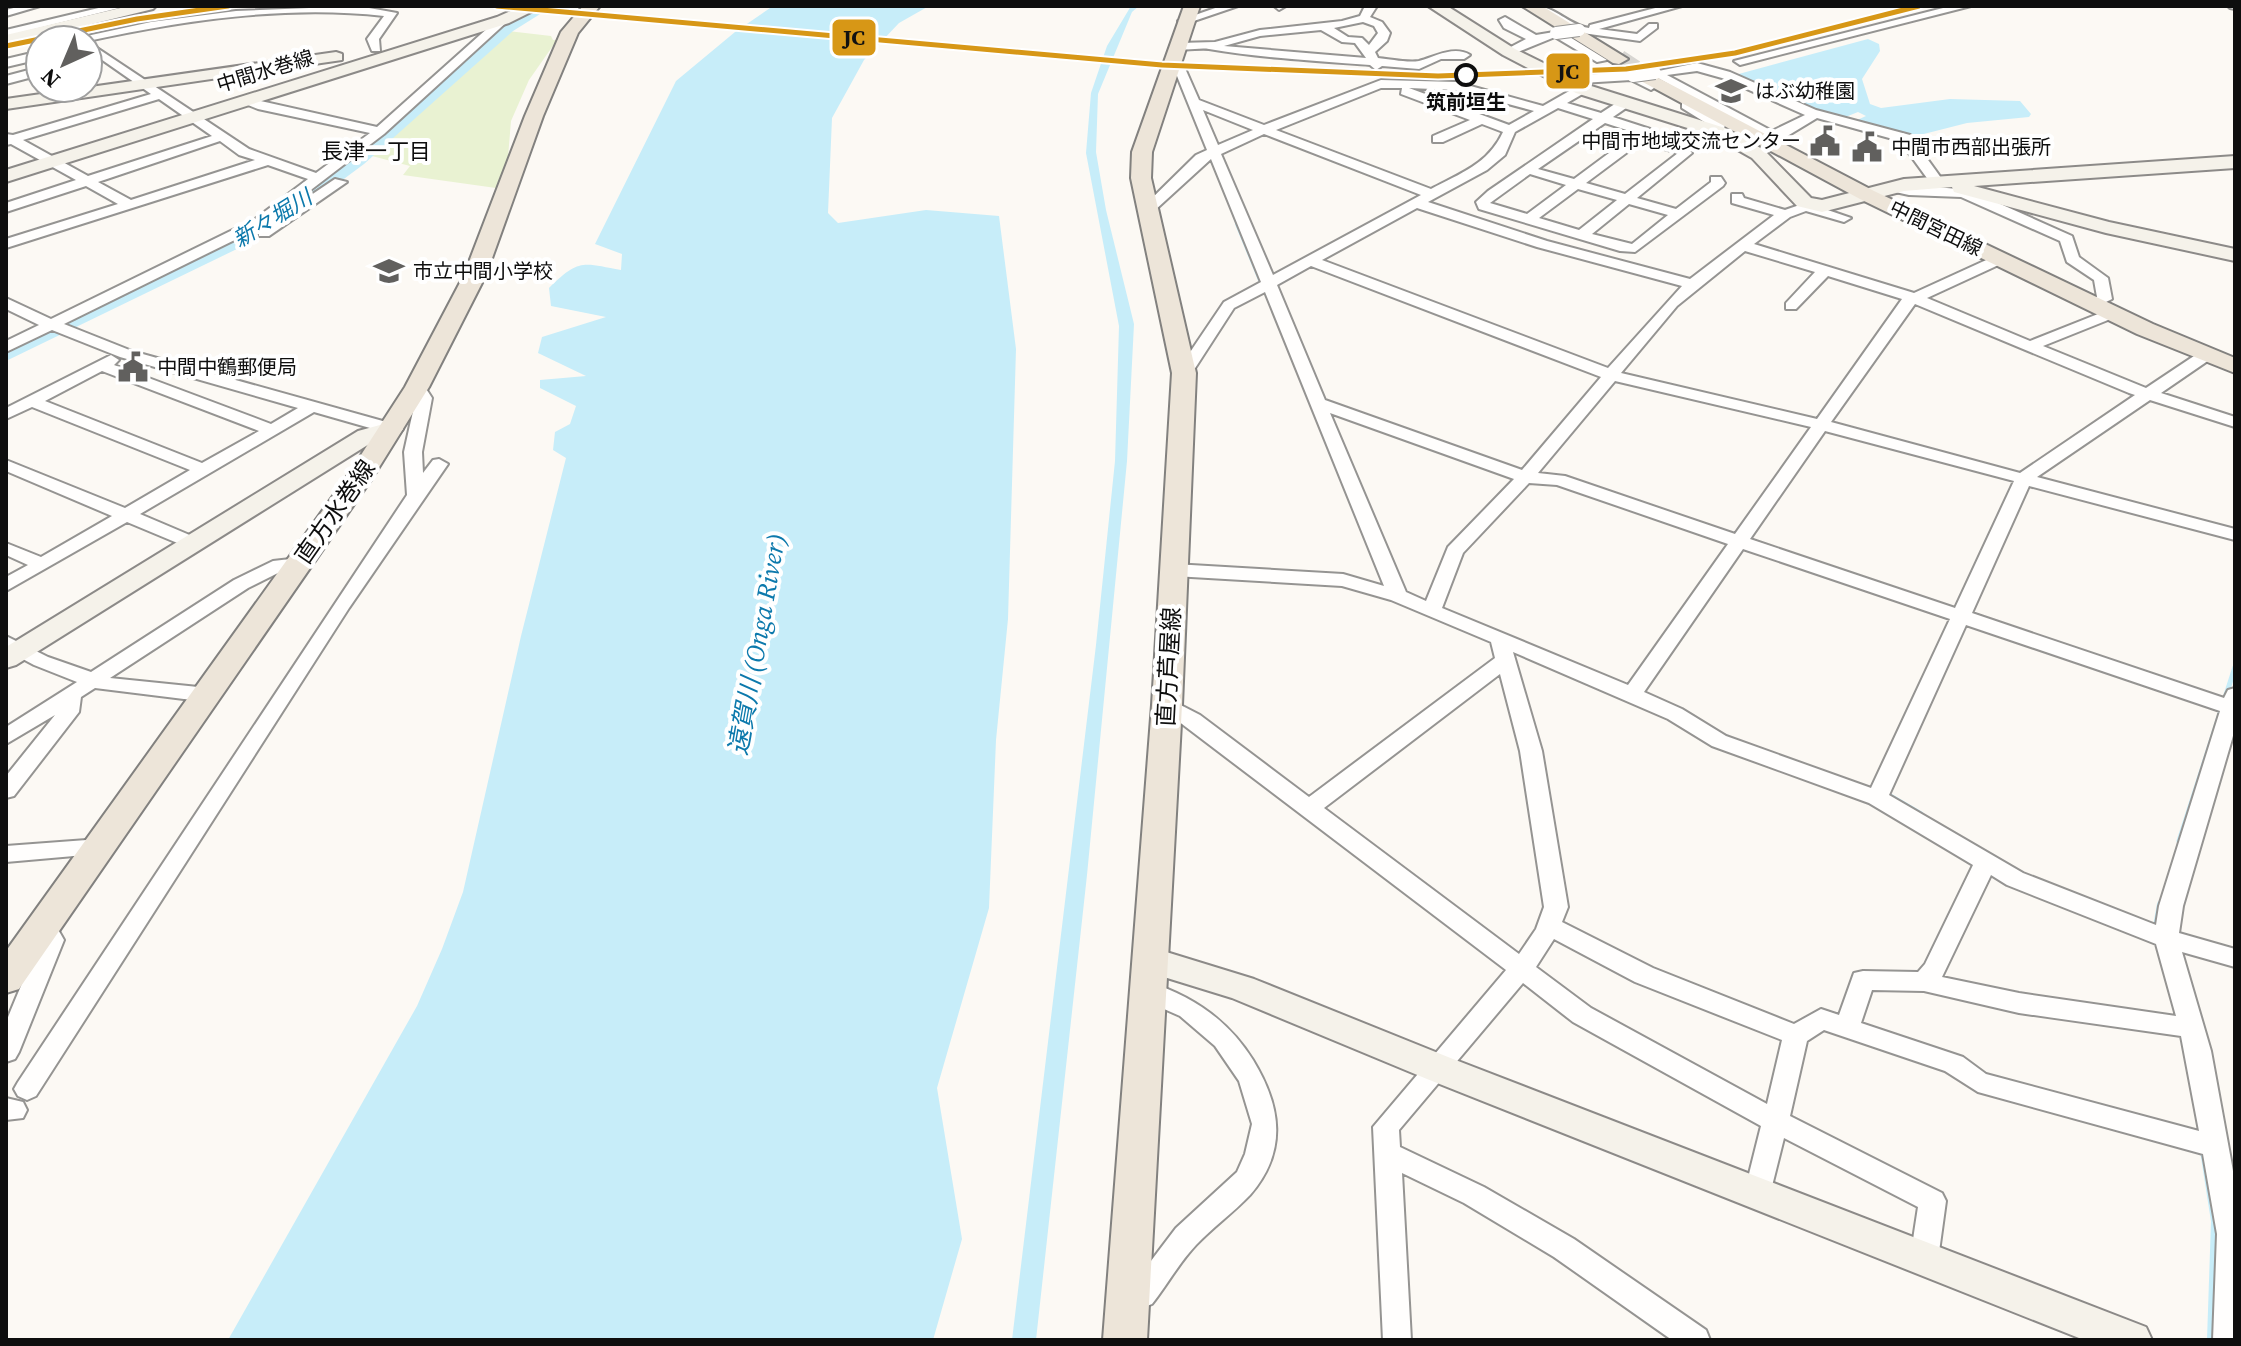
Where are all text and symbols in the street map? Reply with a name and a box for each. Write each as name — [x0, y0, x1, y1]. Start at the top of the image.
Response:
line badge: JC — [831, 18, 877, 57]
text: JC — [841, 22, 865, 52]
north arrow — [24, 24, 104, 104]
street label: 中間水巻線 — [213, 43, 317, 99]
line badge: JC — [1545, 52, 1591, 90]
text: JC — [1555, 56, 1579, 86]
text: N — [34, 62, 66, 95]
marker: 筑前垣生 — [1455, 64, 1477, 86]
school or university icon: はぶ幼稚園 — [1714, 74, 1748, 108]
place label: はぶ幼稚園 — [1755, 77, 1855, 105]
place label: 筑前垣生 — [1426, 88, 1506, 116]
public building icon: 中間市地域交流センター — [1808, 124, 1842, 158]
place label: 中間市地域交流センター — [1581, 127, 1801, 155]
public building icon: 中間市西部出張所 — [1850, 130, 1884, 164]
place label: 中間市西部出張所 — [1891, 133, 2051, 161]
district label: 長津一丁目 — [321, 136, 431, 166]
water label: 新々堀川 — [227, 181, 319, 254]
street label: 中間宮田線 — [1885, 193, 1987, 263]
school or university icon: 市立中間小学校 — [372, 254, 406, 288]
place label: 市立中間小学校 — [413, 257, 553, 285]
public building icon: 中間中鶴郵便局 — [116, 350, 150, 384]
place label: 中間中鶴郵便局 — [157, 353, 297, 381]
street label: 直方水巻線 — [287, 453, 383, 570]
water label: 遠賀川 (Onga River) — [720, 530, 794, 758]
street label: 直方芦屋線 — [1149, 606, 1188, 728]

